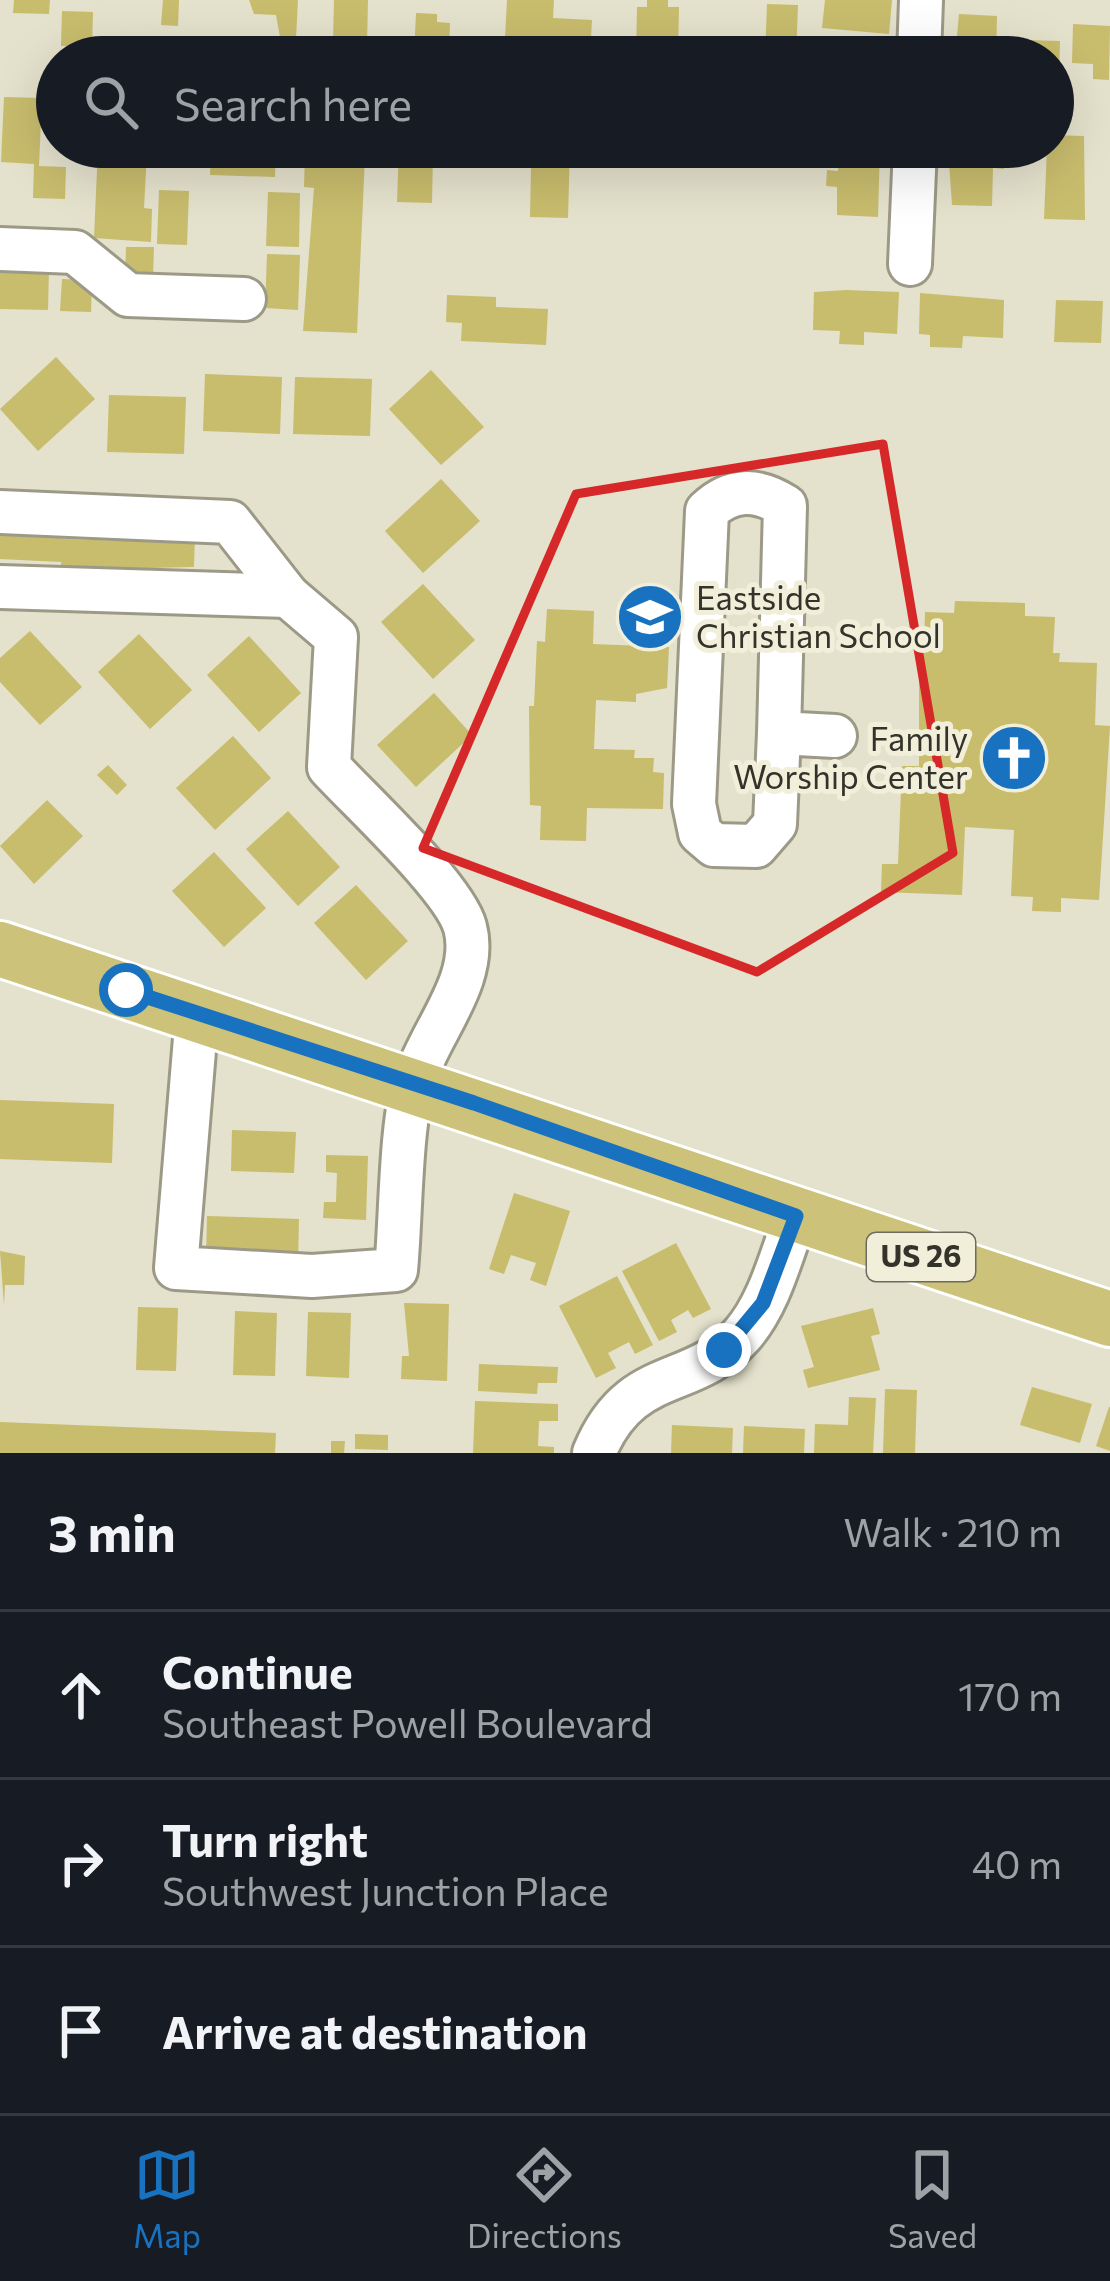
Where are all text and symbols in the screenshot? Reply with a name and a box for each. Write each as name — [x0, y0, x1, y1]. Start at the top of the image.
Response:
search box — [36, 36, 1074, 168]
icon: search — [78, 69, 144, 135]
text: Search here — [174, 75, 412, 130]
place label: Eastside Christian School — [696, 576, 941, 655]
school or university icon: Eastside Christian School — [615, 582, 685, 652]
place label: Family Worship Center — [733, 717, 968, 796]
church icon: Family Worship Center — [979, 723, 1049, 793]
route start — [99, 963, 153, 1017]
road number: US 26 — [867, 1233, 975, 1281]
route end — [697, 1323, 751, 1377]
text: 3 min — [48, 1500, 176, 1563]
text: Walk · 210 m — [843, 1507, 1062, 1555]
text: Continue — [162, 1643, 353, 1698]
icon: ahead — [48, 1662, 114, 1728]
text: 170 m — [958, 1671, 1062, 1719]
text: Southeast Powell Boulevard — [162, 1698, 653, 1746]
text: Turn right — [162, 1811, 368, 1866]
icon: right — [48, 1830, 114, 1896]
text: 40 m — [972, 1839, 1062, 1887]
text: Southwest Junction Place — [162, 1866, 609, 1914]
icon: arrive — [48, 1998, 114, 2064]
text: Arrive at destination — [162, 2003, 588, 2058]
tab: Map — [133, 2142, 201, 2255]
tab: Directions — [467, 2142, 622, 2255]
tab: Saved — [888, 2142, 977, 2255]

